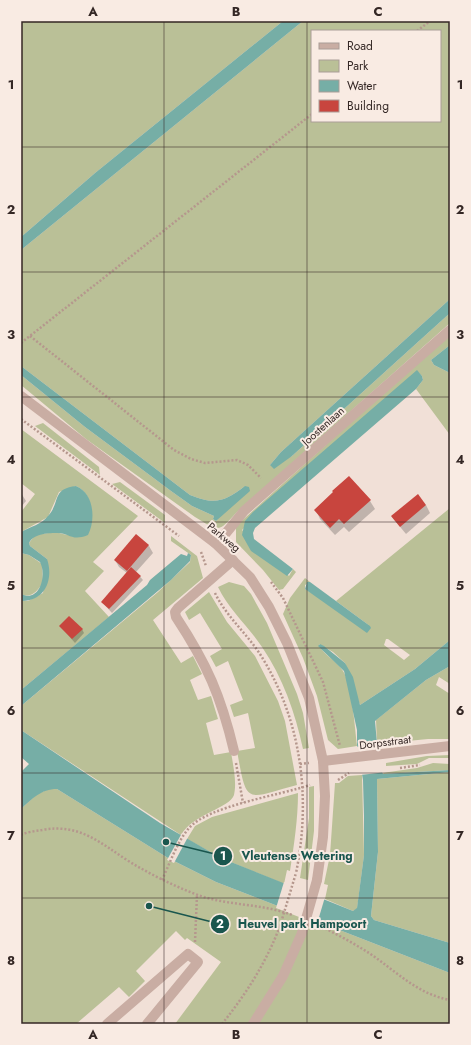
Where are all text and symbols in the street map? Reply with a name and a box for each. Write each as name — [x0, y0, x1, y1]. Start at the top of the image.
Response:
text: A — [87, 2, 98, 21]
text: B — [232, 2, 241, 21]
text: C — [373, 2, 383, 21]
legend — [311, 30, 441, 122]
text: Road — [347, 37, 373, 55]
text: Park — [347, 57, 369, 75]
text: 1 — [8, 75, 14, 94]
text: 1 — [457, 75, 463, 94]
text: Water — [347, 77, 378, 95]
text: Building — [347, 97, 389, 115]
text: 2 — [7, 200, 15, 219]
text: 2 — [456, 200, 464, 219]
text: 3 — [7, 325, 15, 344]
text: 3 — [456, 325, 464, 344]
street label: Joostenlaan — [297, 403, 348, 451]
text: 4 — [6, 450, 16, 469]
text: 4 — [455, 450, 465, 469]
street label: Parkweg — [204, 518, 244, 556]
text: 5 — [7, 576, 15, 595]
text: 5 — [456, 576, 464, 595]
text: 6 — [7, 701, 16, 720]
text: 6 — [456, 701, 465, 720]
street label: Dorpsstraat — [358, 731, 412, 753]
text: 7 — [7, 826, 15, 845]
text: 7 — [456, 826, 464, 845]
callout: Vleutense Wetering — [213, 844, 360, 868]
text: 1 — [220, 847, 226, 865]
text: Vleutense Wetering — [240, 847, 353, 865]
callout: Heuvel park Hampoort — [210, 912, 375, 936]
text: 2 — [216, 915, 224, 933]
text: Heuvel park Hampoort — [238, 915, 366, 933]
text: 8 — [7, 951, 15, 970]
text: 8 — [456, 951, 464, 970]
text: A — [87, 1025, 98, 1044]
text: B — [232, 1025, 241, 1044]
text: C — [373, 1025, 383, 1044]

